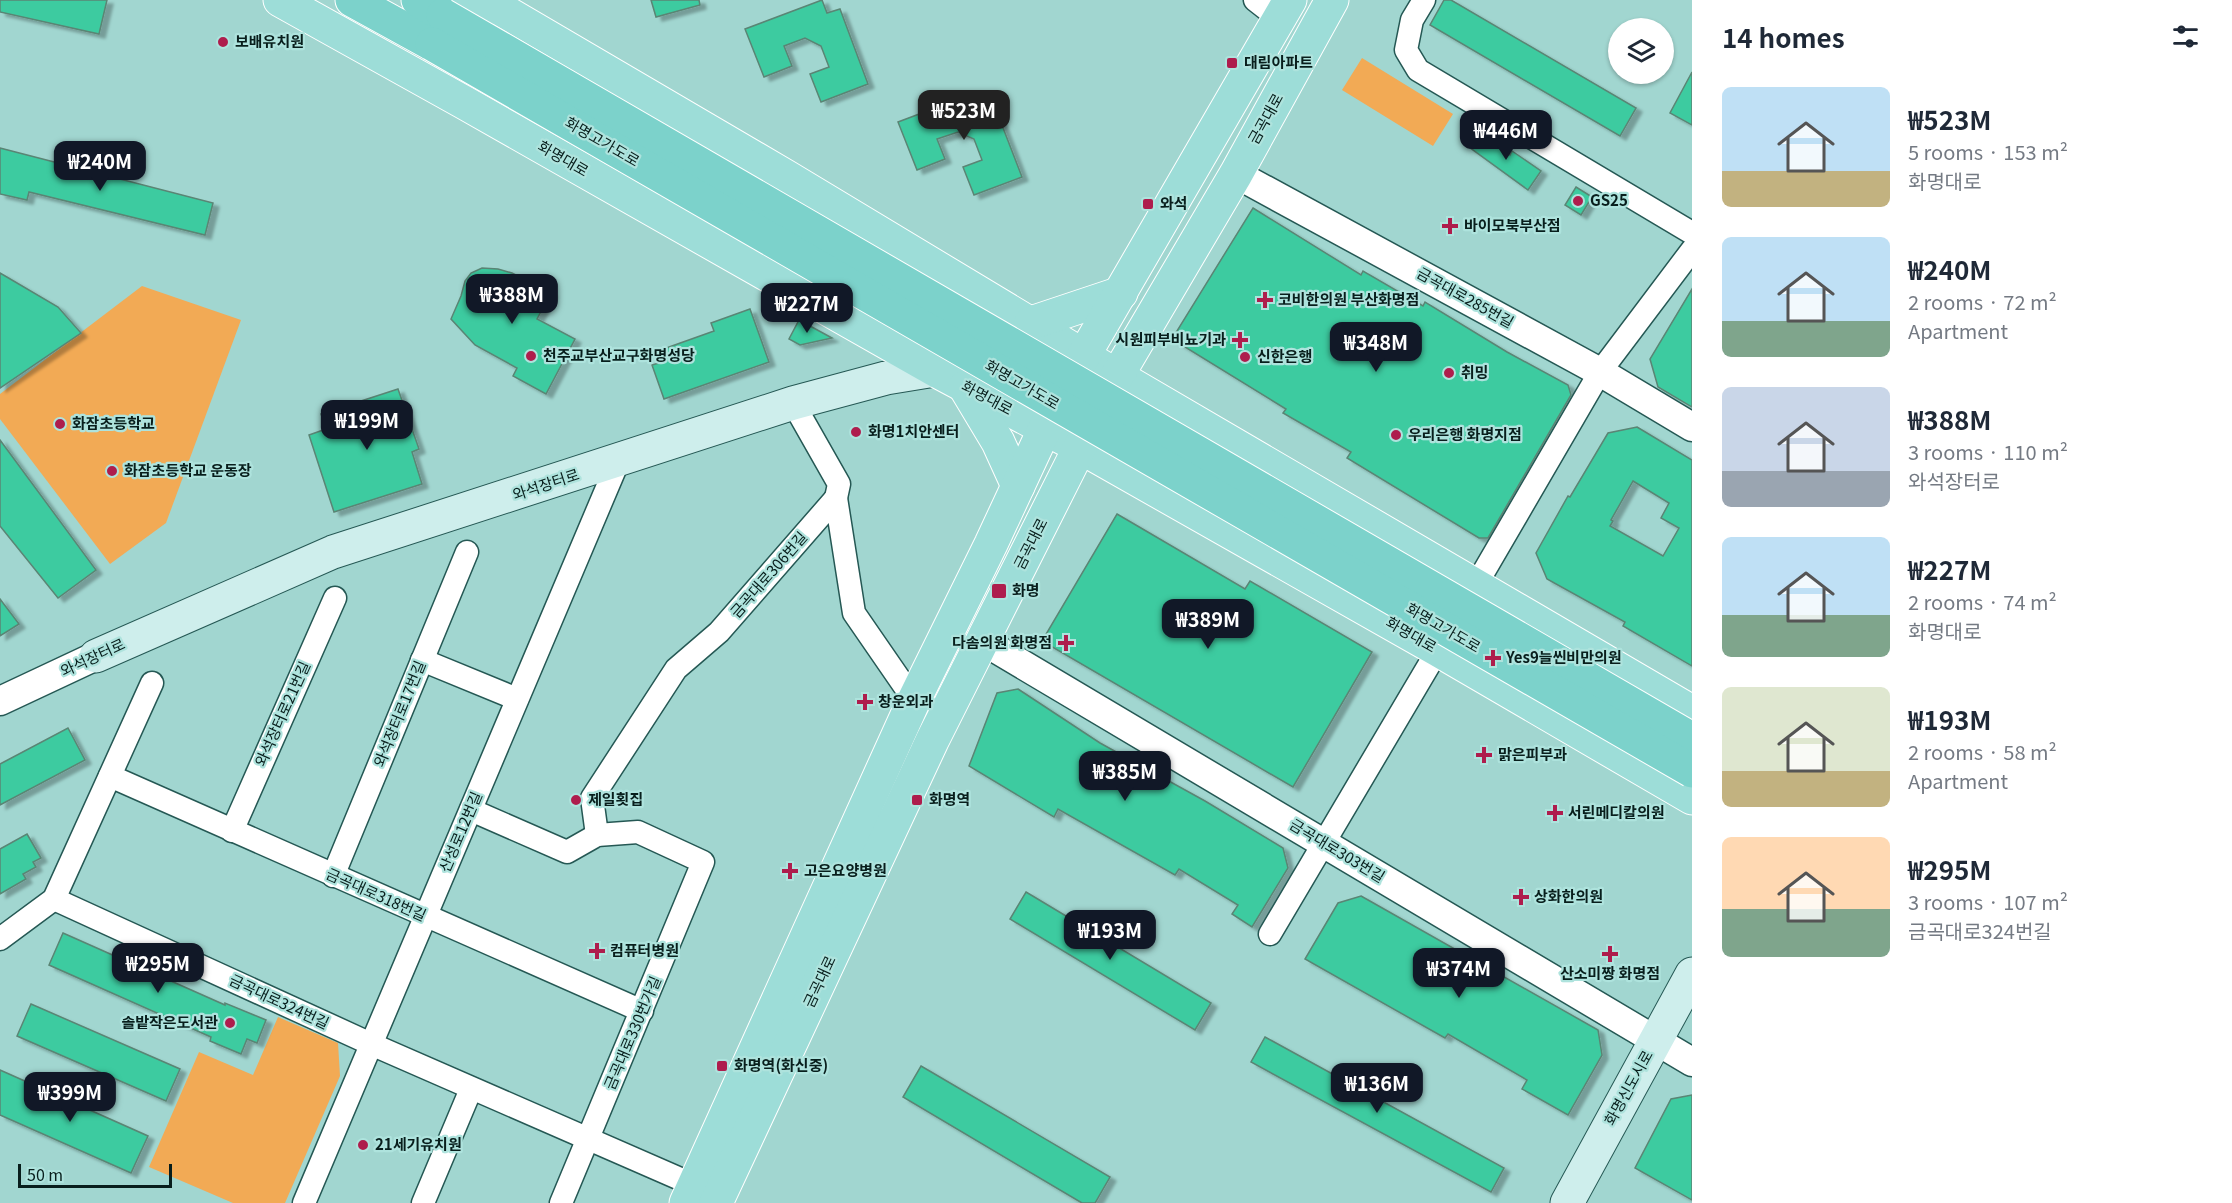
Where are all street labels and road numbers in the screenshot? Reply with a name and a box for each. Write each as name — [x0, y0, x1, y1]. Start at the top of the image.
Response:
street label: 금곡대로 — [1242, 89, 1287, 148]
street label: 화명고가도로 — [562, 111, 644, 170]
street label: 화명대로 — [535, 135, 593, 181]
street label: 금곡대로285번길 — [1414, 261, 1518, 332]
street label: 화명고가도로 — [982, 354, 1064, 413]
street label: 화명대로 — [958, 374, 1017, 419]
street label: 와석장터로 — [509, 463, 582, 504]
street label: 금곡대로 — [1008, 514, 1052, 573]
street label: 금곡대로306번길 — [725, 526, 811, 622]
street label: 화명고가도로 — [1403, 597, 1485, 656]
street label: 화명대로 — [1383, 611, 1441, 657]
street label: 와석장터로 — [57, 633, 128, 681]
street label: 와석장터로21번길 — [249, 657, 314, 769]
street label: 와석장터로17번길 — [368, 657, 430, 770]
street label: 산성로12번길 — [433, 788, 486, 875]
street label: 금곡대로303번길 — [1286, 813, 1389, 886]
street label: 금곡대로318번길 — [323, 862, 430, 925]
street label: 금곡대로 — [797, 952, 840, 1011]
street label: 금곡대로324번길 — [226, 968, 333, 1033]
street label: 금곡대로330번가길 — [598, 972, 665, 1092]
street label: 화명신도시로 — [1598, 1046, 1657, 1129]

